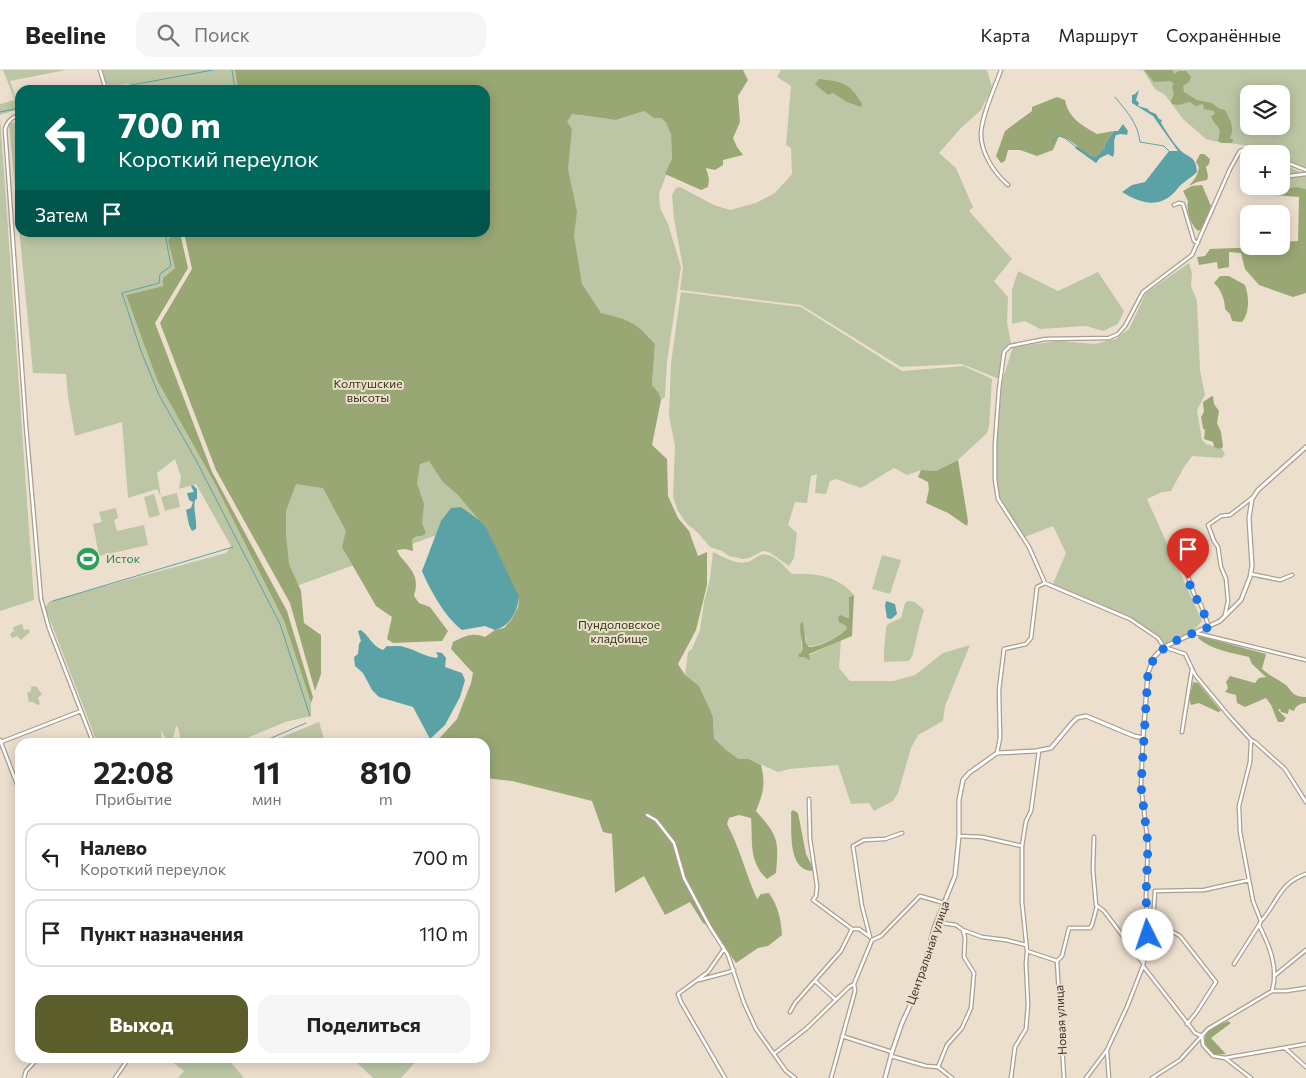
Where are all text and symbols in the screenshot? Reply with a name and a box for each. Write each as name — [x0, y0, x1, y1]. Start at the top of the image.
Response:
search box — [136, 12, 486, 57]
text: Beeline — [25, 20, 106, 49]
icon: search — [154, 21, 182, 49]
text: Поиск — [194, 23, 250, 46]
text: Карта — [981, 24, 1030, 46]
text: Маршрут — [1058, 24, 1138, 46]
text: Сохранённые — [1166, 24, 1281, 46]
map controls — [1240, 85, 1290, 255]
button: layers — [1240, 85, 1290, 135]
text: 700 m — [118, 102, 221, 145]
icon: left — [35, 105, 100, 170]
text: Короткий переулок — [118, 145, 319, 172]
button: + — [1240, 145, 1290, 195]
icon: arrive — [98, 200, 126, 228]
text: Затем — [35, 203, 88, 226]
button: − — [1240, 205, 1290, 255]
park label: Колтушские высоты — [333, 376, 403, 404]
pin — [1167, 528, 1209, 579]
icon: arrive — [1174, 535, 1202, 563]
sports icon: Исток — [75, 546, 101, 572]
place label: Исток — [106, 551, 141, 565]
park label: Пундоловское кладбище — [578, 617, 660, 645]
text: 22:08 — [93, 753, 174, 790]
text: 11 — [253, 753, 280, 790]
text: 810 — [360, 753, 412, 790]
text: Прибытие — [95, 789, 172, 808]
text: мин — [252, 789, 282, 808]
text: m — [379, 789, 393, 808]
text: Налево — [80, 836, 147, 859]
icon: left — [37, 843, 65, 871]
text: 700 m — [413, 846, 468, 869]
text: Короткий переулок — [80, 859, 226, 878]
street label: Центральная улица — [903, 899, 951, 1006]
position arrow — [1121, 908, 1173, 960]
icon: arrive — [37, 919, 65, 947]
text: Пункт назначения — [80, 922, 243, 945]
text: 110 m — [419, 922, 468, 945]
street label: Новая улица — [1051, 985, 1069, 1055]
button: Выход — [35, 995, 248, 1053]
button: Поделиться — [258, 995, 470, 1053]

